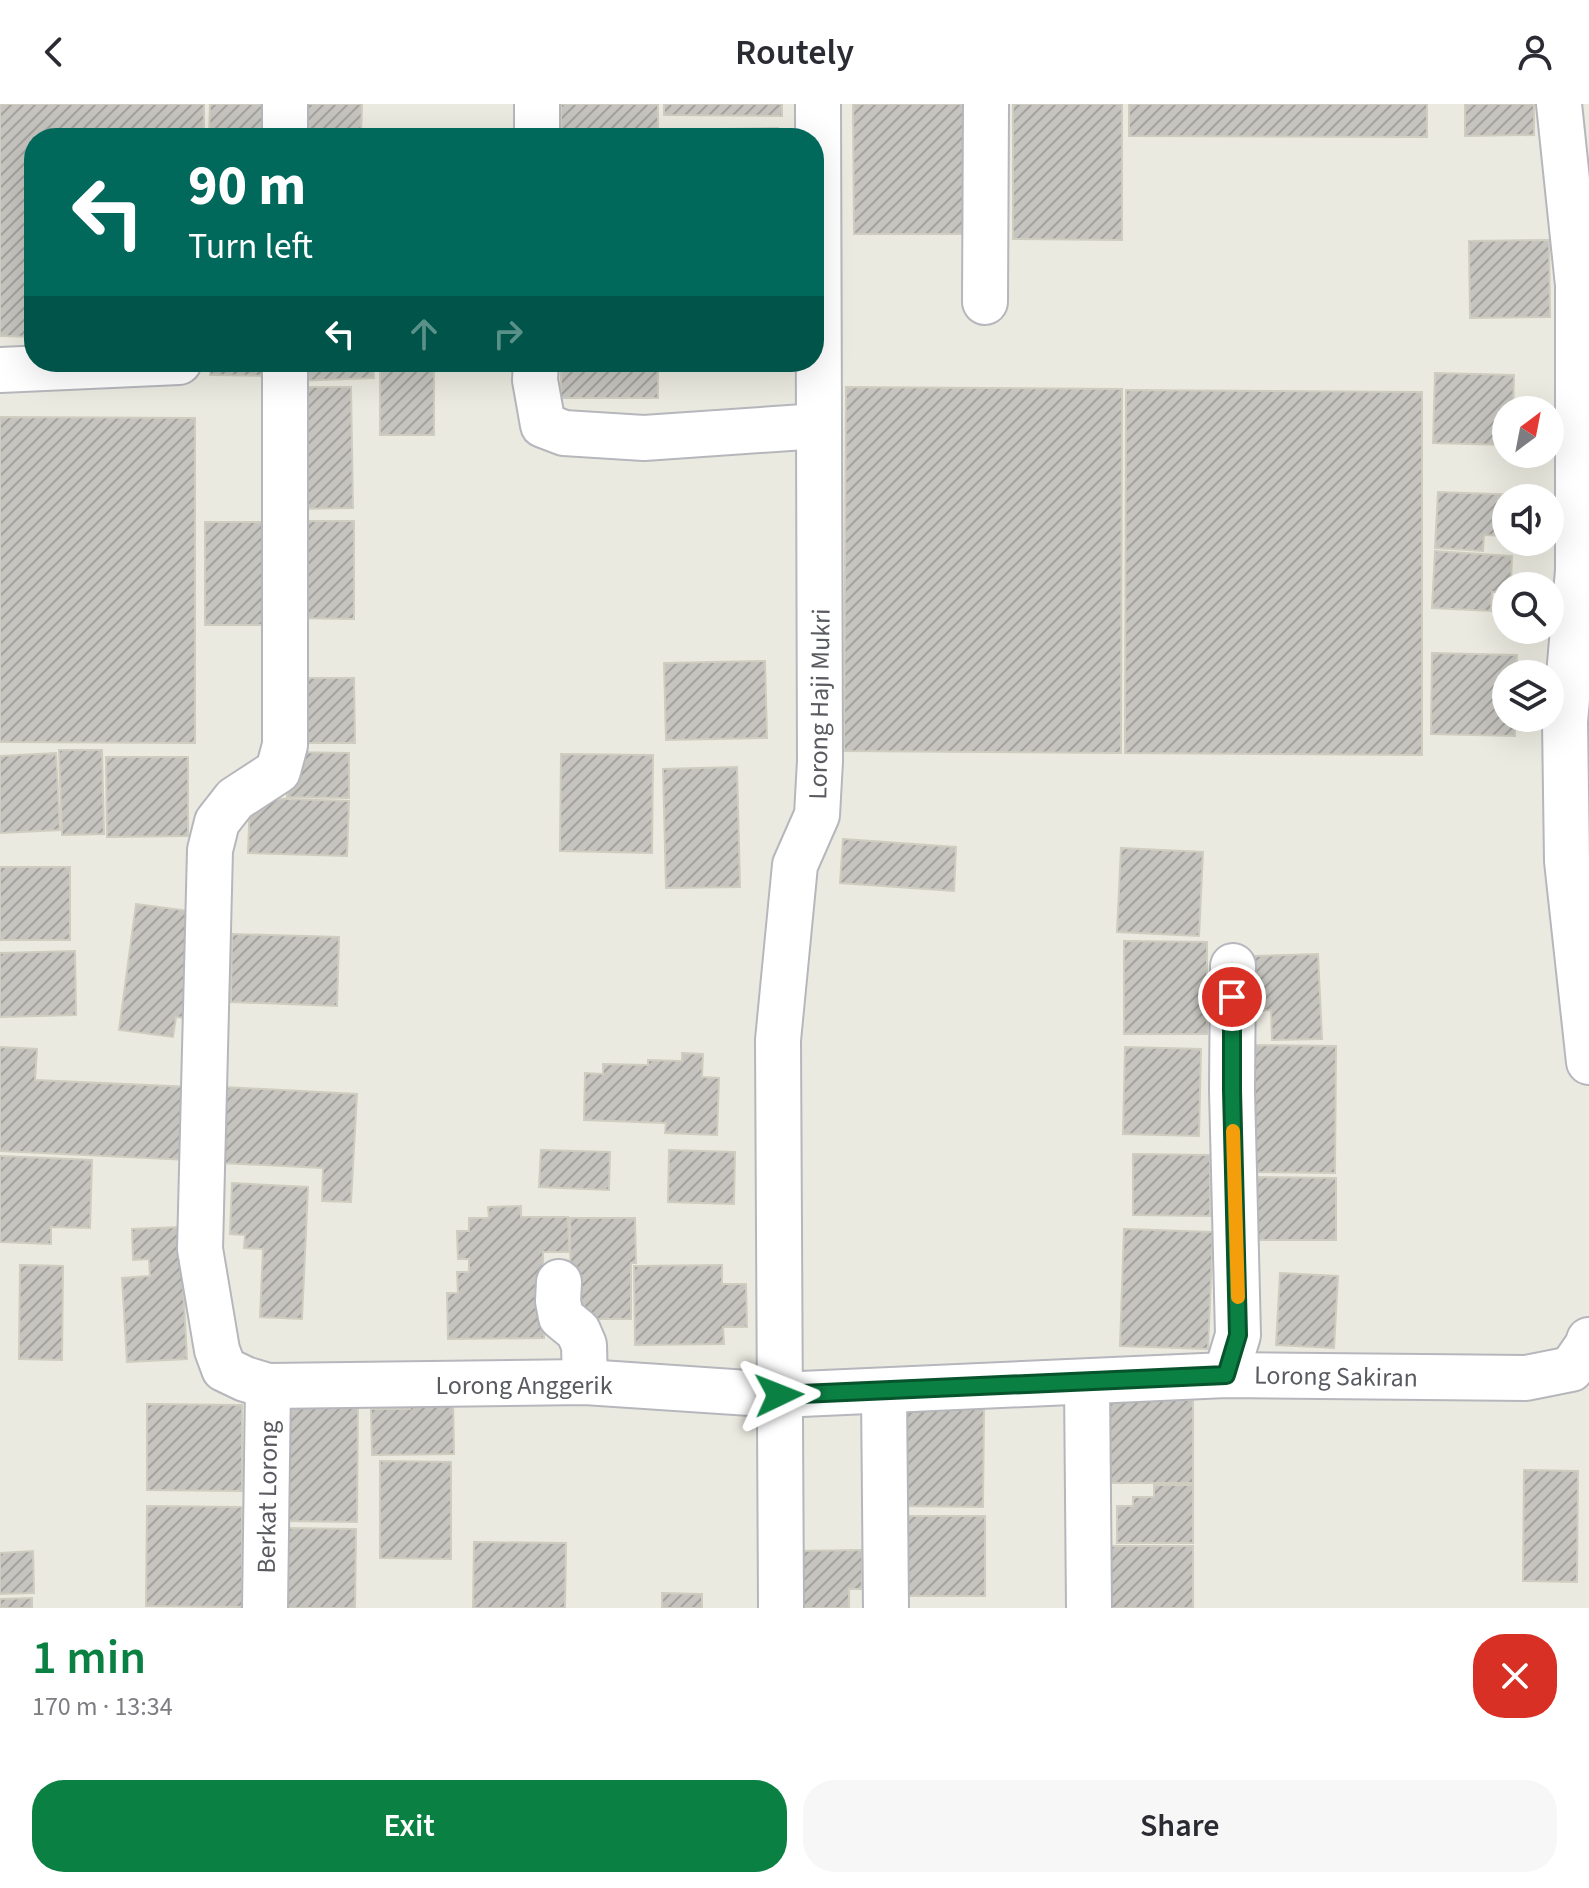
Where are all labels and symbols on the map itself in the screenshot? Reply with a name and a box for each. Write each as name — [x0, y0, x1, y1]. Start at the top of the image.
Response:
north arrow — [1492, 396, 1564, 468]
street label: Lorong Haji Mukri — [799, 608, 840, 800]
pin — [1198, 963, 1266, 1031]
position arrow — [737, 1353, 821, 1437]
street label: Lorong Sakiran — [1254, 1357, 1418, 1396]
street label: Lorong Anggerik — [435, 1367, 613, 1404]
street label: Berkat Lorong — [248, 1420, 287, 1574]

